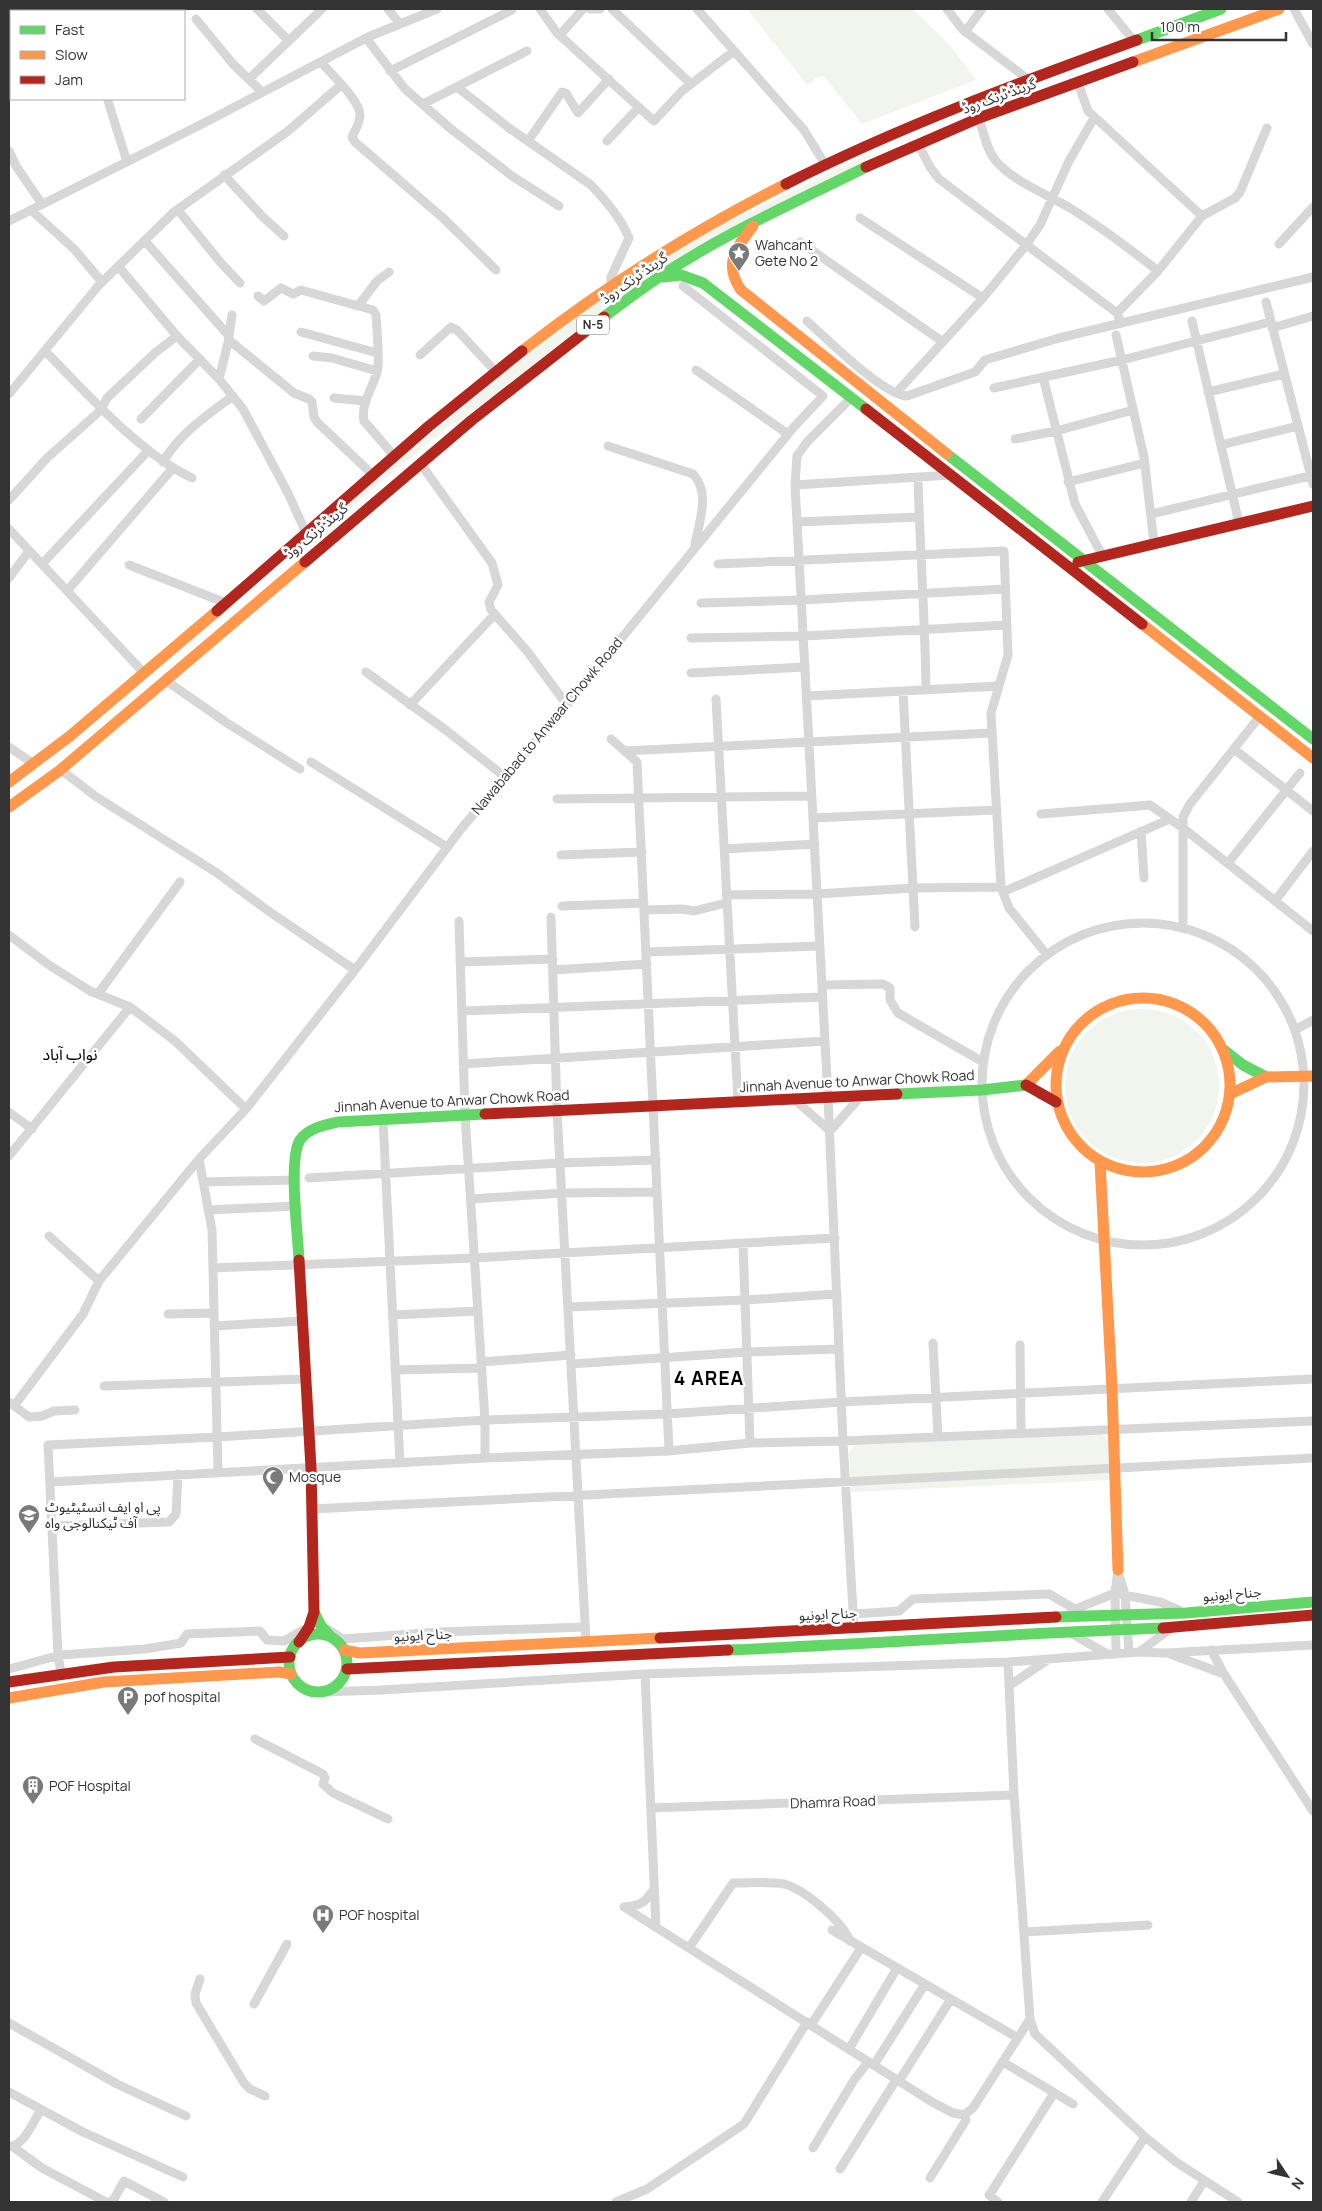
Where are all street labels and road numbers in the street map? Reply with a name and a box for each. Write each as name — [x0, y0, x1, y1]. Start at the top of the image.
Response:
street label: گرینڈ ٹرنک روڈ — [959, 73, 1039, 118]
street label: گرینڈ ٹرنک روڈ — [596, 247, 671, 308]
road number: N-5 — [577, 316, 609, 334]
street label: گرینڈ ٹرنک روڈ — [280, 498, 352, 563]
street label: Nawababad to Anwaar Chowk Road — [467, 633, 626, 818]
street label: Jinnah Avenue to Anwar Chowk Road — [739, 1065, 975, 1096]
street label: Jinnah Avenue to Anwar Chowk Road — [334, 1085, 570, 1116]
street label: جناح ایونیو — [1202, 1581, 1262, 1608]
street label: جناح ایونیو — [798, 1602, 858, 1627]
street label: جناح ایونیو — [393, 1623, 453, 1648]
street label: Dhamra Road — [790, 1791, 876, 1812]

